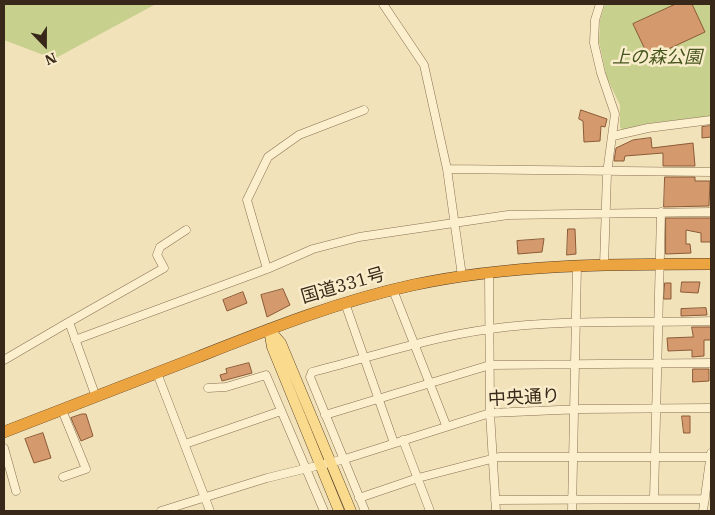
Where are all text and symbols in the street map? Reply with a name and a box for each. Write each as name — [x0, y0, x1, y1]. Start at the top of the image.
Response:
north arrow — [20, 20, 70, 70]
park label: 上の森公園 — [612, 47, 702, 69]
text: N — [42, 48, 59, 69]
street label: 国道331号 — [298, 264, 388, 308]
street label: 中央通り — [487, 385, 561, 411]

